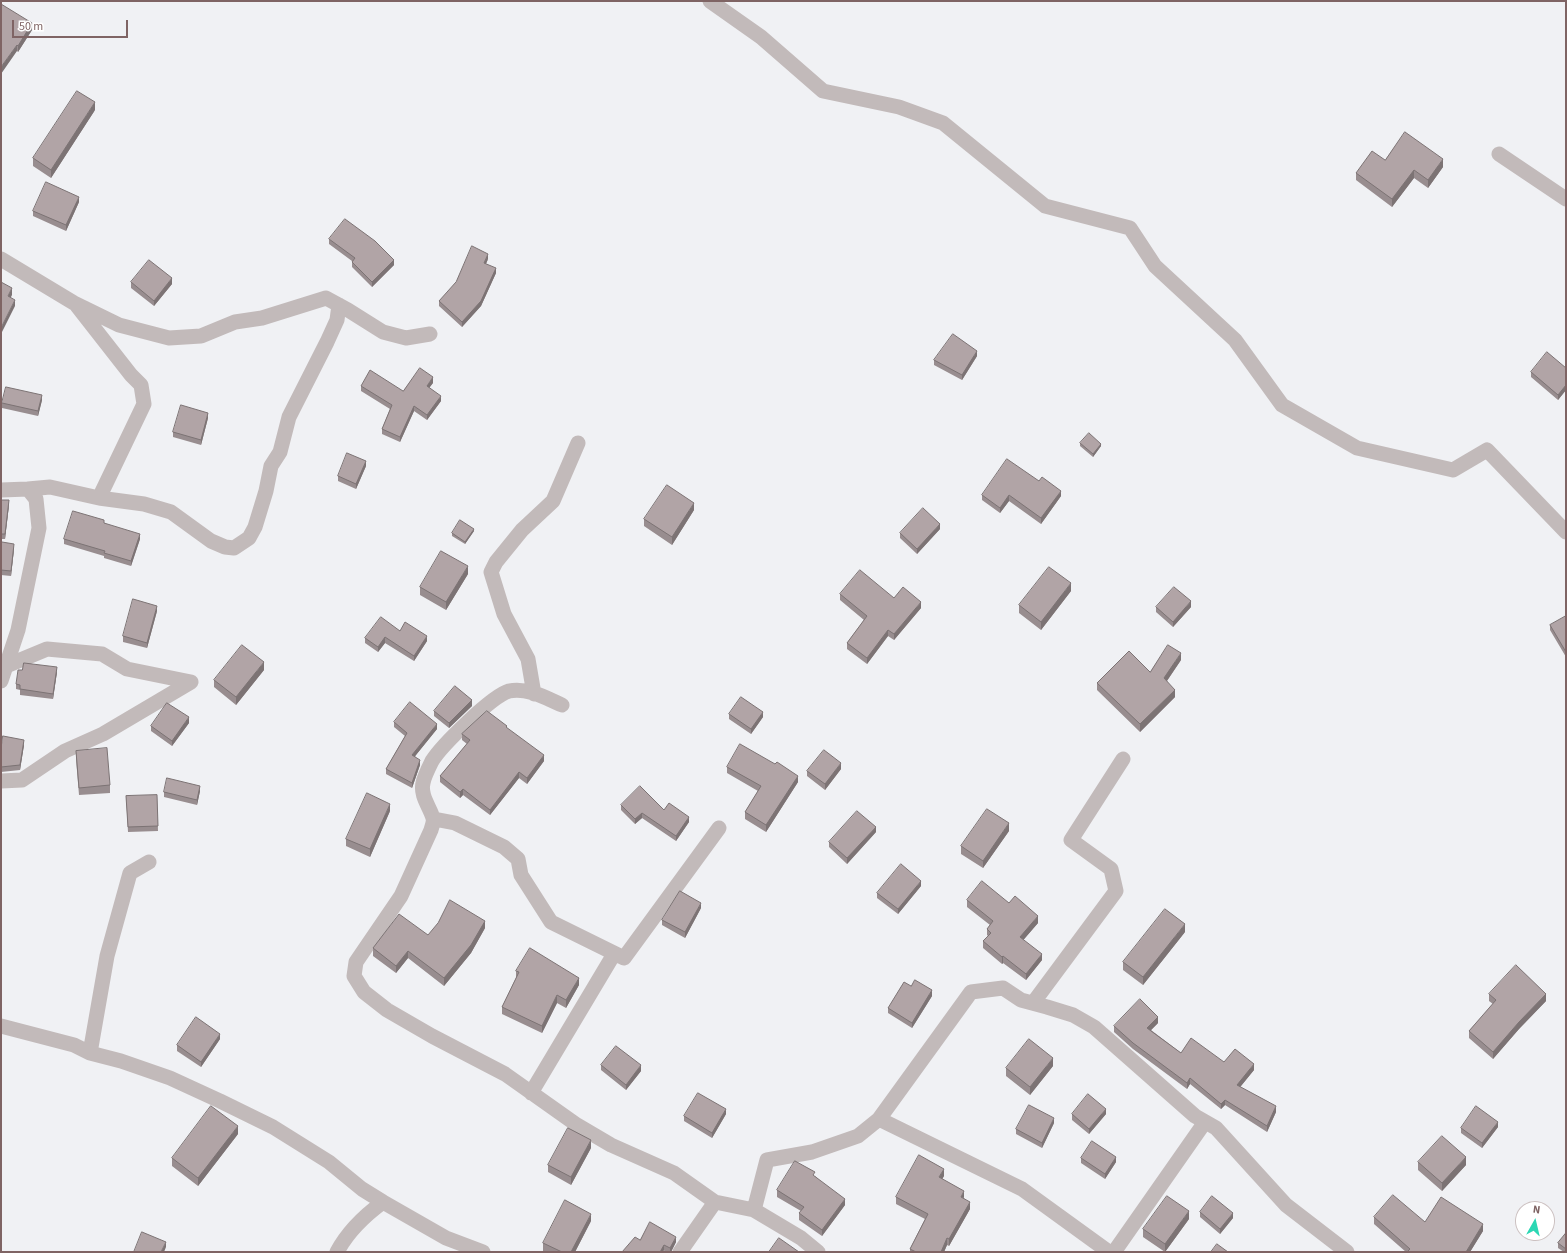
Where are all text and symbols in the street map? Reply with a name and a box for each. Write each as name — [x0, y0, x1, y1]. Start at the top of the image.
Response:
scale bar — [14, 12, 130, 38]
text: 50 m — [19, 18, 43, 35]
north arrow — [1515, 1201, 1555, 1241]
text: N — [1532, 1202, 1541, 1218]

